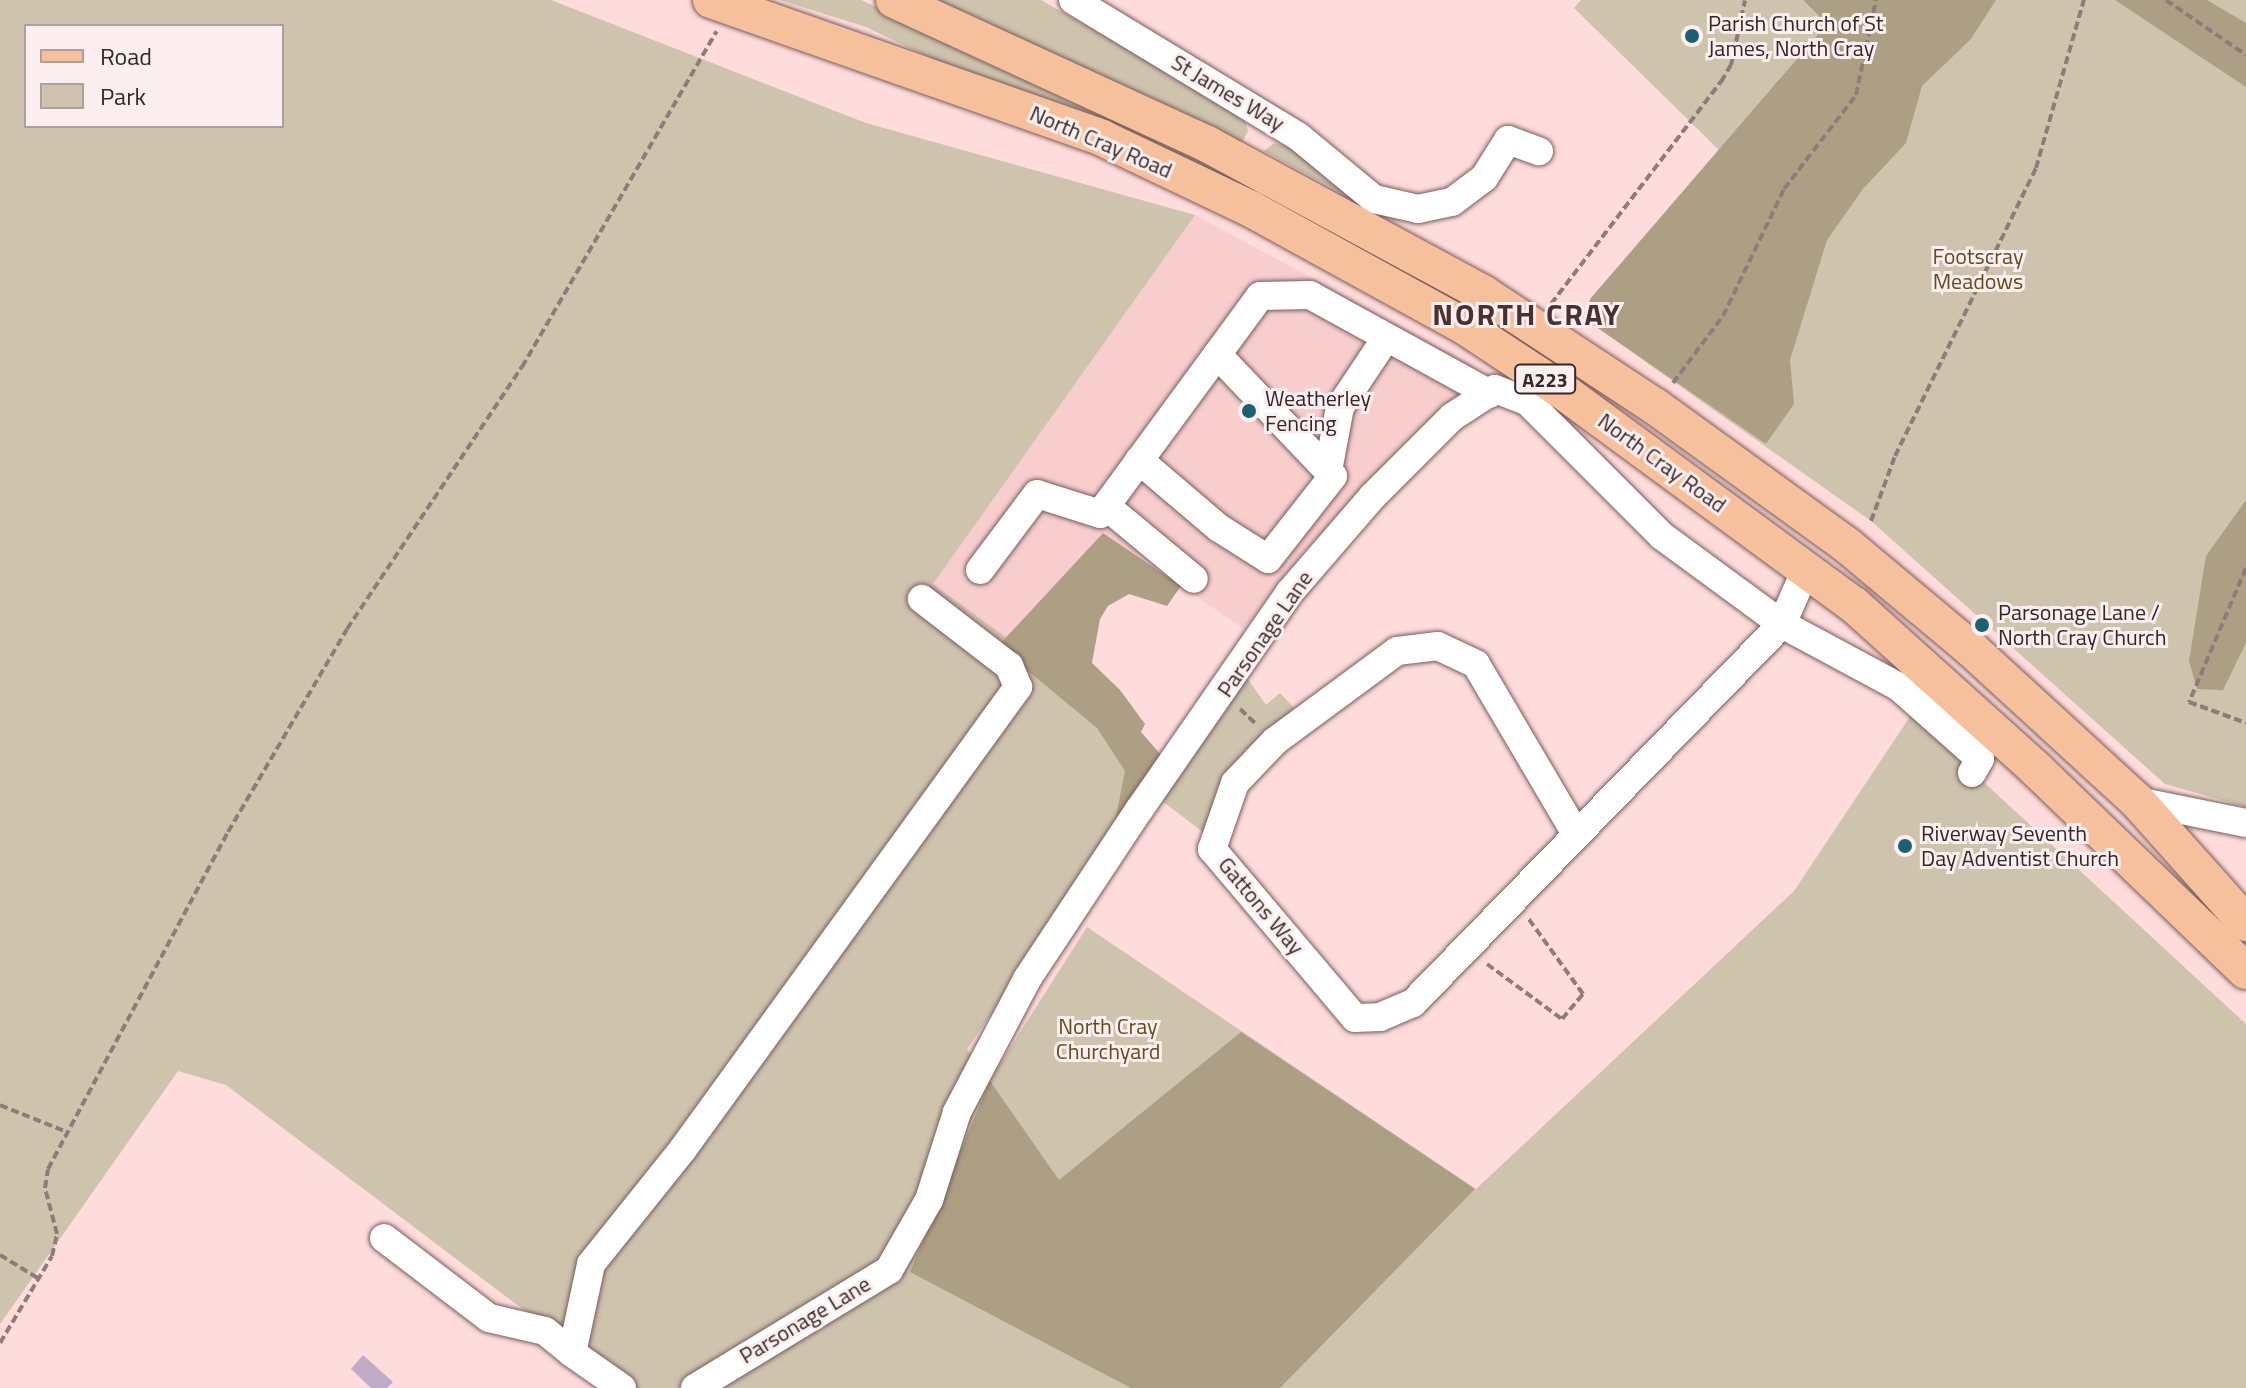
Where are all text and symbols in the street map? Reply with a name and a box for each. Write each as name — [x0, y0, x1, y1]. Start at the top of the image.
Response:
place label: Parish Church of St James, North Cray — [1708, 10, 1884, 62]
legend — [24, 24, 284, 128]
marker: Parish Church of St James, North Cray — [1683, 27, 1701, 45]
text: Road — [100, 38, 152, 74]
street label: St James Way — [1167, 49, 1289, 137]
text: Park — [100, 78, 146, 114]
street label: North Cray Road — [1026, 100, 1176, 184]
park label: Footscray Meadows — [1932, 243, 2024, 294]
district label: NORTH CRAY — [1432, 296, 1622, 332]
road number: A223 — [1513, 363, 1577, 395]
place label: Weatherley Fencing — [1265, 385, 1371, 436]
marker: Weatherley Fencing — [1240, 402, 1258, 420]
street label: North Cray Road — [1593, 408, 1731, 518]
street label: Parsonage Lane — [1212, 566, 1318, 702]
place label: Parsonage Lane / North Cray Church — [1998, 599, 2166, 650]
marker: Parsonage Lane / North Cray Church — [1973, 616, 1991, 634]
place label: Riverway Seventh Day Adventist Church — [1921, 820, 2119, 872]
marker: Riverway Seventh Day Adventist Church — [1896, 837, 1914, 855]
street label: Gattons Way — [1213, 852, 1309, 960]
park label: North Cray Churchyard — [1056, 1013, 1160, 1064]
street label: Parsonage Lane — [735, 1271, 875, 1369]

